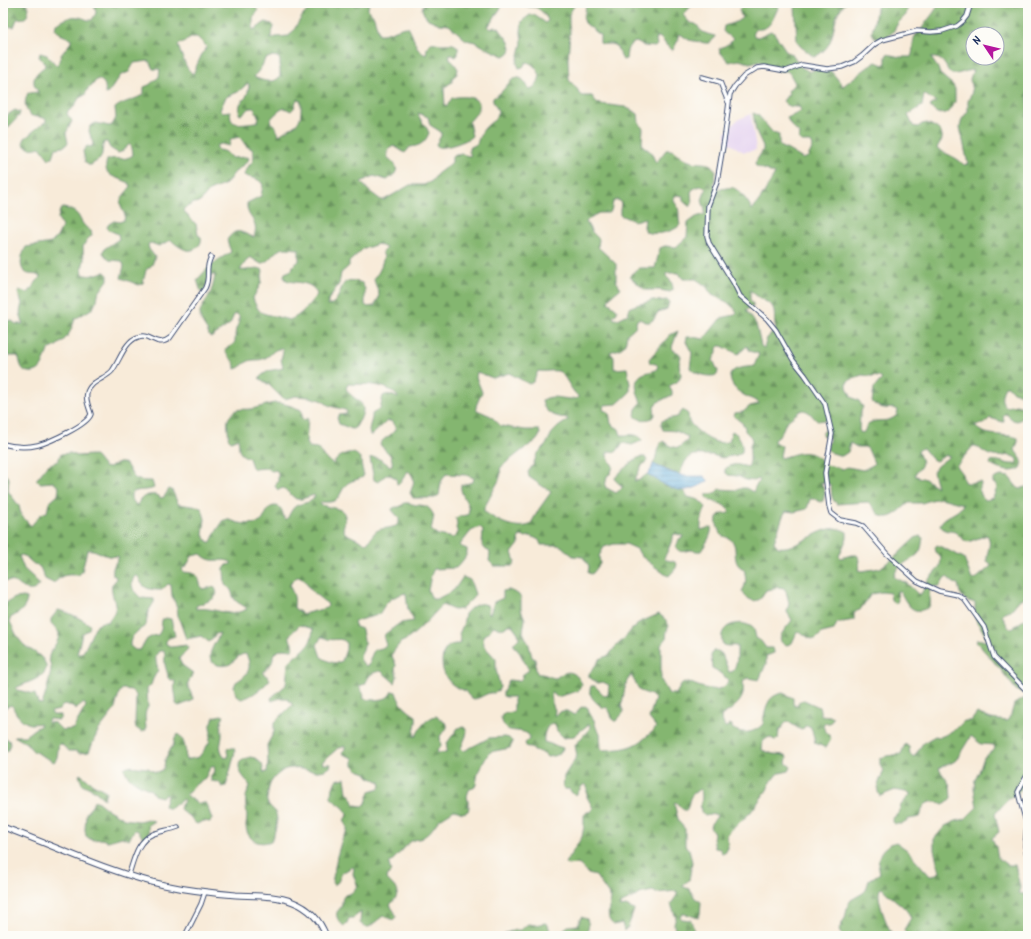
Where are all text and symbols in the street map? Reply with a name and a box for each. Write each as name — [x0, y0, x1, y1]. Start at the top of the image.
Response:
north arrow — [965, 26, 1005, 66]
text: N — [968, 33, 987, 49]

